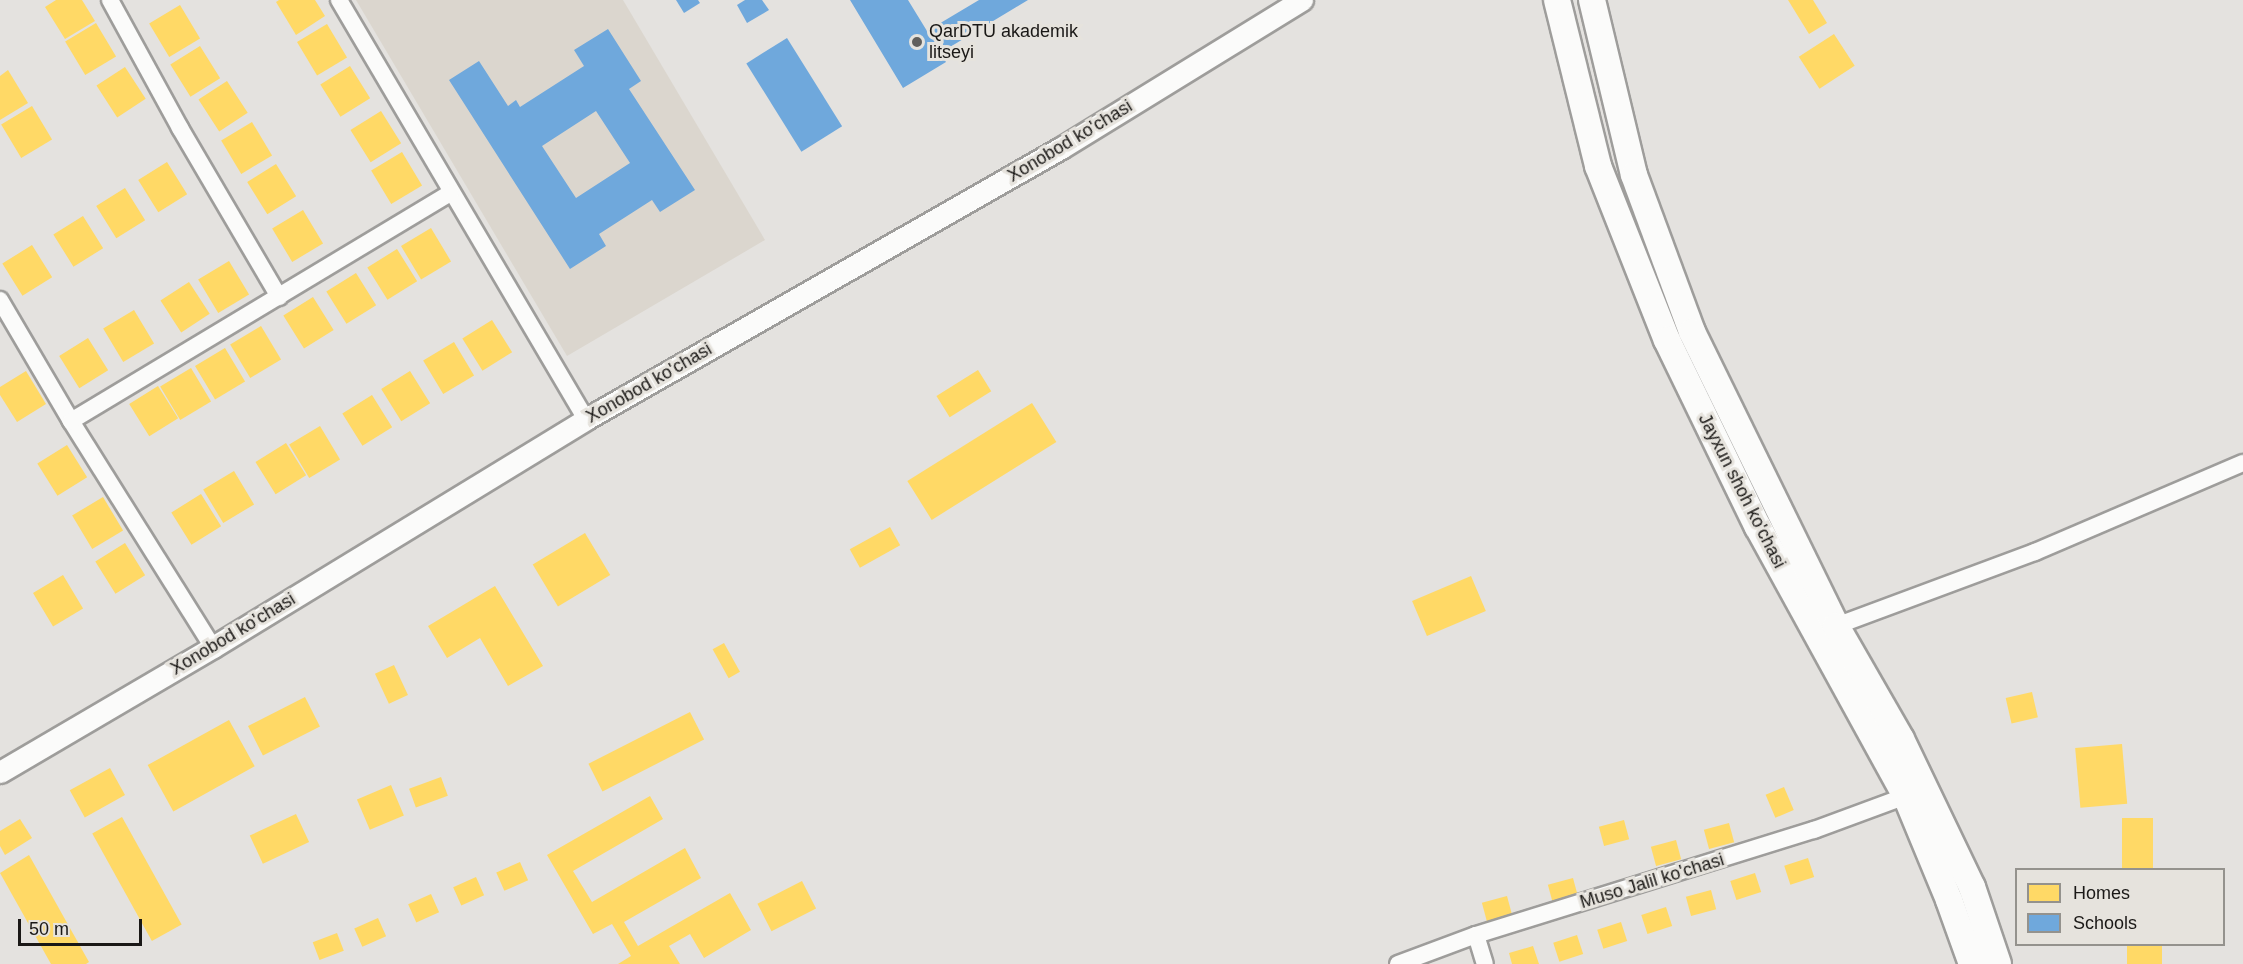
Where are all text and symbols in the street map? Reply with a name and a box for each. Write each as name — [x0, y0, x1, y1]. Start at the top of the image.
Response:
place label: QarDTU akademik litseyi — [929, 21, 1078, 63]
marker: QarDTU akademik litseyi — [910, 35, 924, 49]
street label: Xonobod ko'chasi — [1004, 95, 1136, 187]
street label: Xonobod ko'chasi — [582, 338, 716, 428]
street label: Jayxun shoh ko'chasi — [1694, 410, 1790, 572]
street label: Xonobod ko'chasi — [167, 588, 299, 680]
street label: Muso Jalil ko'chasi — [1577, 849, 1727, 913]
legend — [2015, 868, 2225, 946]
text: Homes — [2073, 883, 2130, 903]
scale bar — [21, 907, 146, 945]
text: Schools — [2073, 913, 2137, 933]
text: 50 m — [29, 919, 69, 939]

